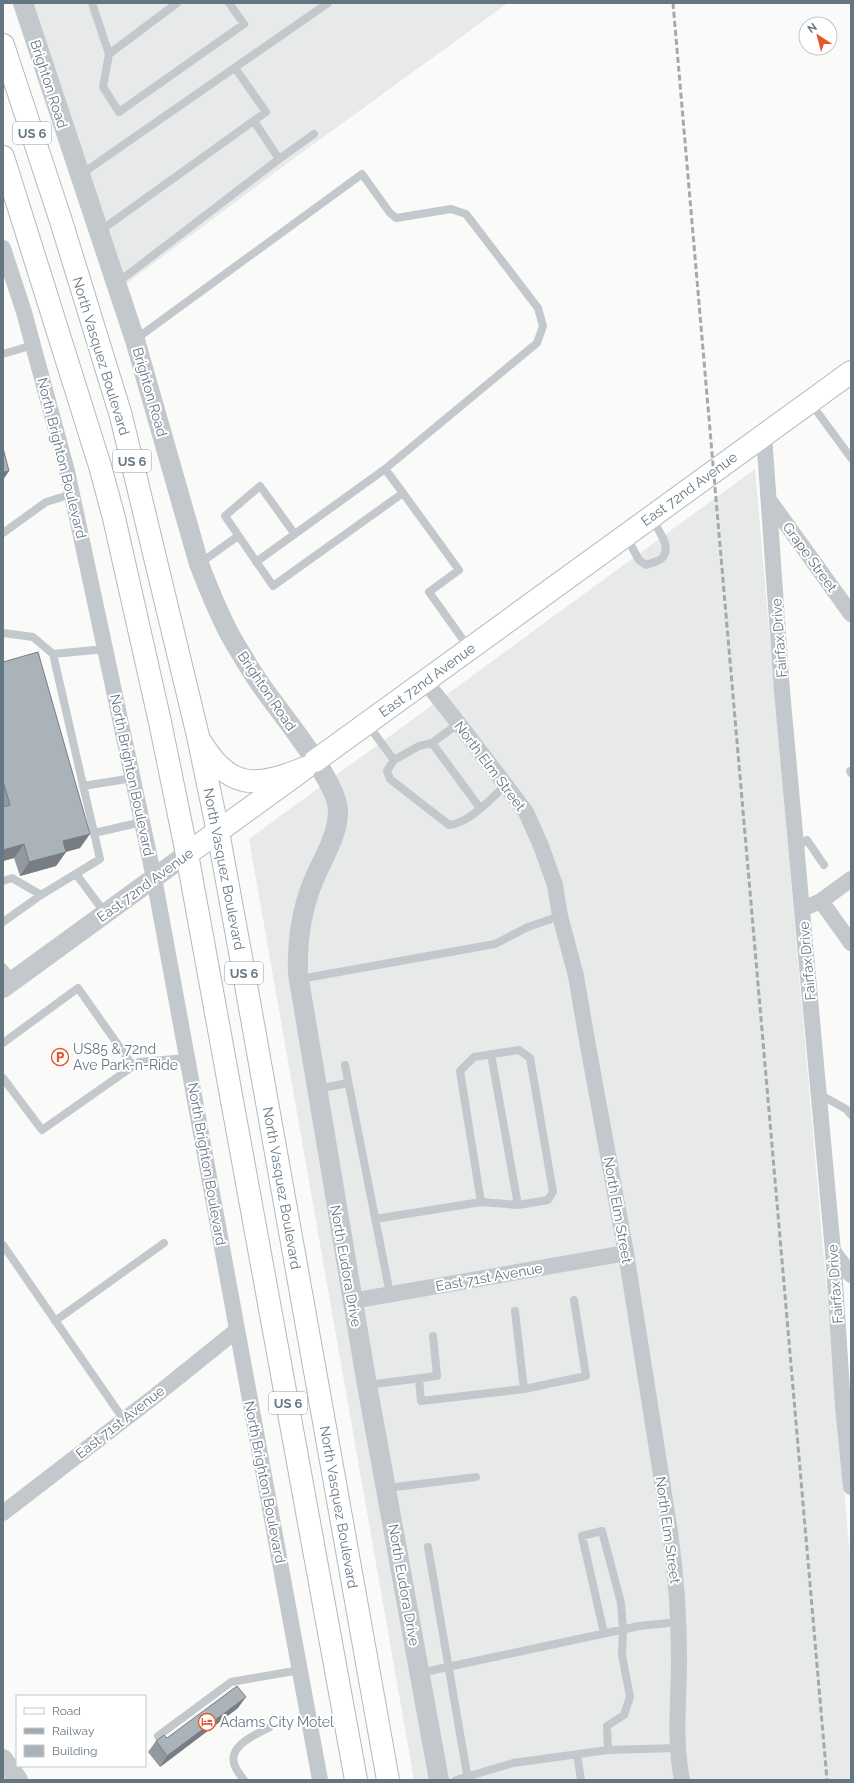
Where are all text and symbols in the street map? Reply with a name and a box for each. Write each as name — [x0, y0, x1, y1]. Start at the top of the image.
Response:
north arrow — [798, 16, 838, 56]
text: N — [805, 21, 820, 36]
street label: Brighton Road — [27, 38, 71, 130]
road number: US 6 — [13, 122, 51, 144]
street label: North Vasquez Boulevard — [69, 275, 133, 437]
street label: Brighton Road — [130, 345, 170, 439]
street label: North Brighton Boulevard — [34, 376, 90, 540]
street label: East 72nd Avenue — [638, 449, 740, 529]
road number: US 6 — [113, 450, 151, 472]
street label: Grape Street — [779, 519, 841, 595]
street label: Fairfax Drive — [768, 598, 790, 678]
street label: East 72nd Avenue — [376, 640, 478, 720]
street label: Brighton Road — [235, 648, 299, 734]
street label: North Brighton Boulevard — [107, 693, 157, 857]
street label: North Elm Street — [451, 718, 529, 814]
street label: North Vasquez Boulevard — [200, 787, 248, 951]
street label: East 72nd Avenue — [94, 845, 196, 925]
street label: Fairfax Drive — [796, 921, 818, 1001]
road number: US 6 — [225, 962, 263, 984]
place label: US85 & 72nd Ave Park-n-Ride — [73, 1041, 178, 1073]
parking icon: US85 & 72nd Ave Park-n-Ride — [50, 1047, 70, 1067]
street label: North Brighton Boulevard — [185, 1081, 229, 1247]
street label: North Vasquez Boulevard — [260, 1106, 304, 1270]
street label: North Elm Street — [601, 1155, 635, 1265]
street label: North Eudora Drive — [327, 1204, 365, 1328]
street label: Fairfax Drive — [824, 1244, 846, 1324]
street label: East 71st Avenue — [434, 1260, 544, 1294]
street label: East 71st Avenue — [72, 1382, 168, 1462]
road number: US 6 — [269, 1392, 307, 1414]
street label: North Brighton Boulevard — [241, 1399, 289, 1565]
street label: North Vasquez Boulevard — [317, 1425, 361, 1589]
street label: North Elm Street — [653, 1475, 683, 1585]
street label: North Eudora Drive — [385, 1523, 423, 1647]
legend — [16, 1695, 146, 1767]
text: Road — [52, 1704, 81, 1718]
hotel icon: Adams City Motel — [197, 1712, 217, 1732]
place label: Adams City Motel — [220, 1714, 334, 1730]
text: Railway — [52, 1724, 95, 1738]
text: Building — [52, 1744, 98, 1758]

